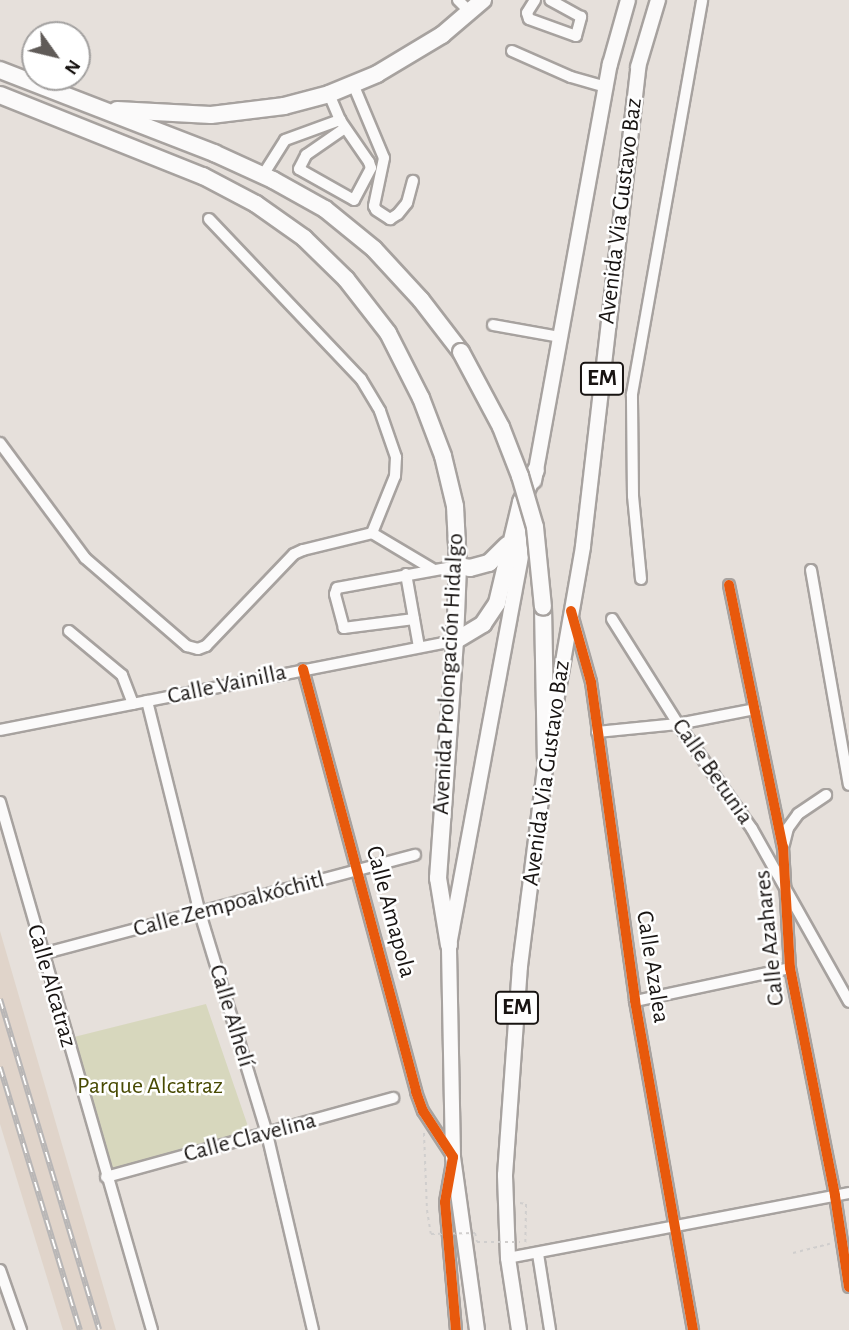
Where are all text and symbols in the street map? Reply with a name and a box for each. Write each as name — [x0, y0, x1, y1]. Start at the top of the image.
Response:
north arrow — [21, 21, 91, 91]
text: N — [61, 56, 84, 78]
street label: Avenida Via Gustavo Baz — [593, 96, 649, 326]
road number: EM — [579, 360, 625, 398]
street label: Avenida Prolongación Hidalgo — [427, 532, 471, 816]
street label: Calle Vainilla — [165, 658, 289, 712]
street label: Avenida Via Gustavo Baz — [517, 658, 577, 888]
street label: Calle Betunia — [665, 713, 759, 831]
street label: Calle Amapola — [359, 843, 421, 981]
street label: Calle Zempoalxóchitl — [130, 866, 328, 944]
street label: Calle Azahares — [749, 869, 791, 1007]
street label: Calle Azalea — [629, 909, 675, 1025]
street label: Calle Alcatraz — [20, 921, 82, 1051]
street label: Calle Alhelí — [202, 961, 260, 1071]
road number: EM — [494, 988, 540, 1028]
park label: Parque Alcatraz — [77, 1073, 223, 1101]
street label: Calle Clavelina — [181, 1107, 319, 1169]

